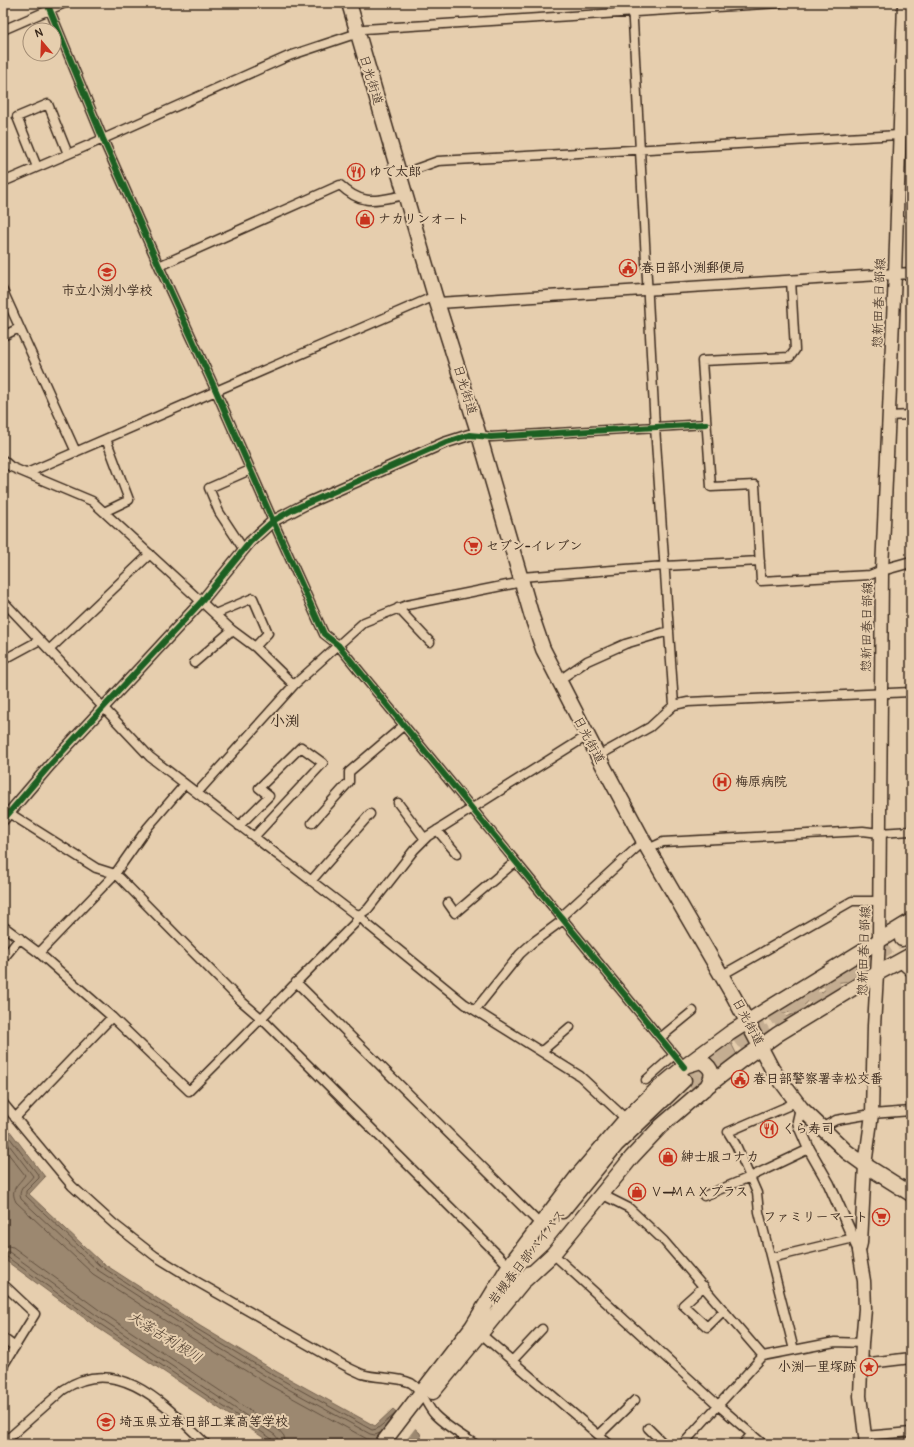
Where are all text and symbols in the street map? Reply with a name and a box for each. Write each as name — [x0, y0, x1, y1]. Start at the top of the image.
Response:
north arrow — [22, 22, 62, 62]
text: N — [33, 25, 45, 40]
street label: 日光街道 — [356, 53, 386, 107]
restaurant icon: ゆで太郎 — [346, 162, 366, 182]
place label: ゆで太郎 — [369, 164, 421, 180]
shop icon: ナカリンオート — [355, 209, 375, 229]
place label: ナカリンオート — [378, 211, 469, 227]
street label: 惣新田春日部線 — [869, 256, 889, 349]
public building icon: 春日部小渕郵便局 — [618, 258, 638, 278]
place label: 春日部小渕郵便局 — [641, 260, 745, 276]
school or university icon: 市立小渕小学校 — [97, 262, 117, 282]
place label: 市立小渕小学校 — [61, 283, 153, 299]
street label: 日光街道 — [450, 363, 480, 417]
supermarket icon: セブン-イレブン — [463, 536, 483, 556]
place label: セブン-イレブン — [486, 538, 583, 554]
street label: 惣新田春日部線 — [858, 580, 876, 673]
district label: 小渕 — [270, 712, 300, 731]
street label: 日光街道 — [570, 713, 608, 767]
hospital icon: 梅原病院 — [712, 772, 732, 792]
place label: 梅原病院 — [735, 774, 787, 790]
street label: 惣新田春日部線 — [854, 904, 874, 997]
street label: 日光街道 — [729, 995, 767, 1049]
public building icon: 春日部警察署幸松交番 — [730, 1069, 750, 1089]
place label: 春日部警察署幸松交番 — [753, 1071, 883, 1087]
restaurant icon: くら寿司 — [759, 1119, 779, 1139]
place label: くら寿司 — [782, 1121, 834, 1137]
shop icon: 紳士服コナカ — [658, 1147, 678, 1167]
place label: 紳士服コナカ — [681, 1149, 759, 1165]
shop icon: Ｖ―ＭＡＸプラス — [627, 1182, 647, 1202]
place label: Ｖ―ＭＡＸプラス — [650, 1184, 748, 1200]
street label: 岩槻春日部バイパス — [485, 1206, 569, 1308]
supermarket icon: ファミリーマート — [871, 1207, 891, 1227]
place label: ファミリーマート — [763, 1209, 868, 1225]
water label: 大落古利根川 — [125, 1308, 205, 1366]
place icon: 小渕一里塚跡 — [859, 1357, 879, 1377]
place label: 小渕一里塚跡 — [778, 1359, 856, 1375]
school or university icon: 埼玉県立春日部工業高等学校 — [96, 1412, 116, 1432]
place label: 埼玉県立春日部工業高等学校 — [119, 1414, 288, 1430]

